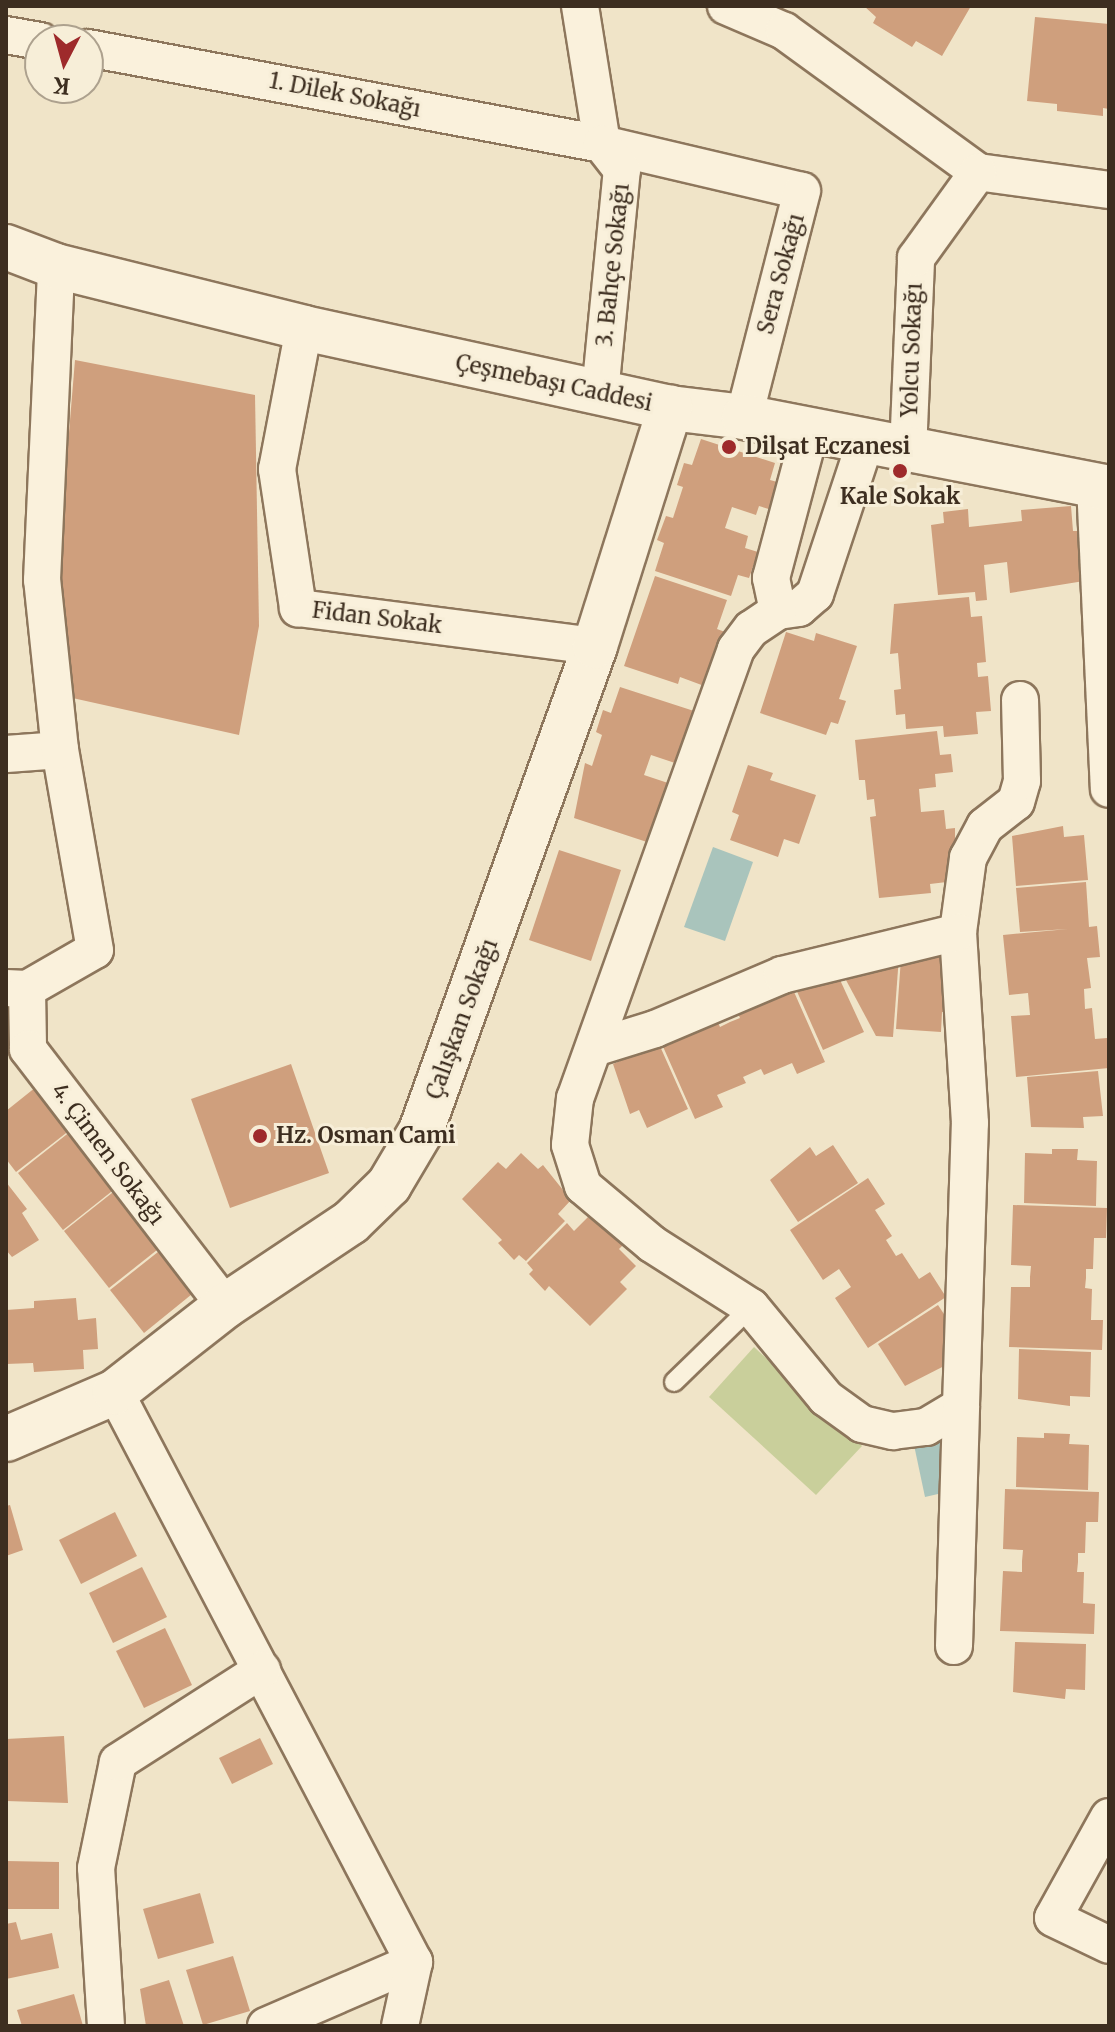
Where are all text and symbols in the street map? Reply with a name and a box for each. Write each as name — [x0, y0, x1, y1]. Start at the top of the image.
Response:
north arrow — [24, 24, 104, 104]
street label: 1. Dilek Sokağı — [267, 67, 423, 123]
text: K — [52, 71, 71, 101]
street label: 3. Bahçe Sokağı — [591, 182, 635, 348]
street label: Sera Sokağı — [752, 211, 810, 337]
street label: Yolcu Sokağı — [896, 282, 928, 418]
street label: Çeşmebaşı Caddesi — [453, 349, 655, 417]
place label: Dilşat Eczanesi — [745, 434, 910, 460]
marker: Dilşat Eczanesi — [720, 438, 738, 456]
marker: Kale Sokak — [891, 462, 909, 480]
place label: Kale Sokak — [840, 484, 960, 510]
street label: Fidan Sokak — [311, 597, 443, 639]
street label: Çalışkan Sokağı — [421, 935, 503, 1103]
street label: 4. Çimen Sokağı — [46, 1078, 170, 1230]
place label: Hz. Osman Cami — [276, 1123, 456, 1149]
marker: Hz. Osman Cami — [251, 1127, 269, 1145]

